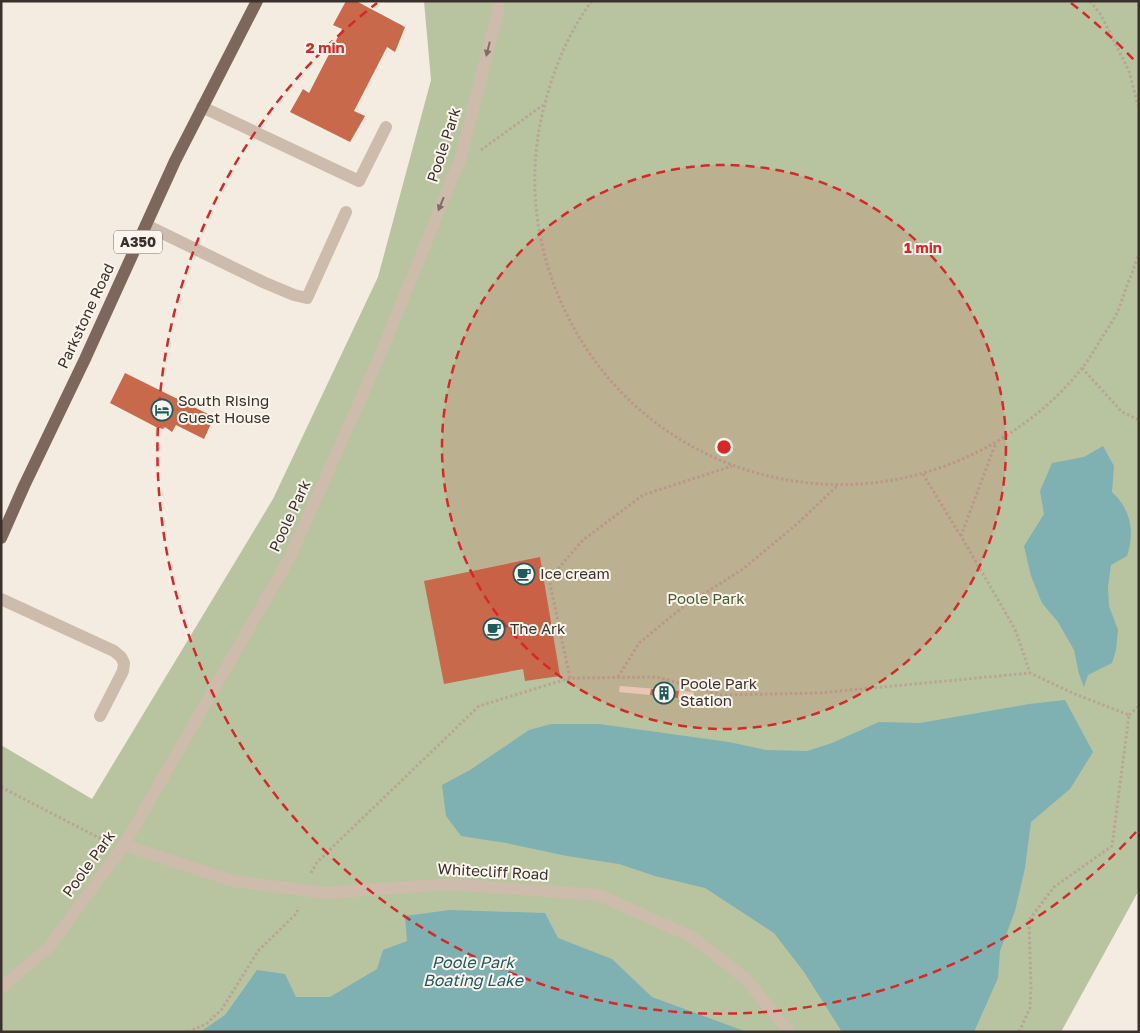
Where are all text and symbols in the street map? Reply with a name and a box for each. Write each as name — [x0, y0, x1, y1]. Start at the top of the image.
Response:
text: 2 min — [305, 38, 345, 56]
one-way arrow — [484, 41, 492, 56]
street label: Poole Park — [423, 105, 464, 184]
one-way arrow — [437, 197, 445, 211]
road number: A350 — [114, 230, 162, 253]
text: 1 min — [904, 238, 942, 256]
street label: Parkstone Road — [53, 260, 117, 371]
place label: South Rising Guest House — [178, 391, 270, 426]
hotel icon: South Rising Guest House — [150, 398, 174, 422]
centre of rings — [715, 438, 733, 456]
street label: Poole Park — [265, 476, 314, 554]
cafe icon: Ice cream — [512, 562, 536, 586]
place label: Ice cream — [540, 564, 610, 582]
park label: Poole Park — [667, 589, 745, 607]
cafe icon: The Ark — [482, 617, 506, 641]
place label: The Ark — [510, 619, 566, 637]
place label: Poole Park Station — [680, 674, 758, 709]
building icon: Poole Park Station — [652, 681, 676, 705]
street label: Poole Park — [58, 826, 118, 900]
street label: Whitecliff Road — [437, 859, 549, 883]
water label: Poole Park Boating Lake — [423, 952, 525, 990]

